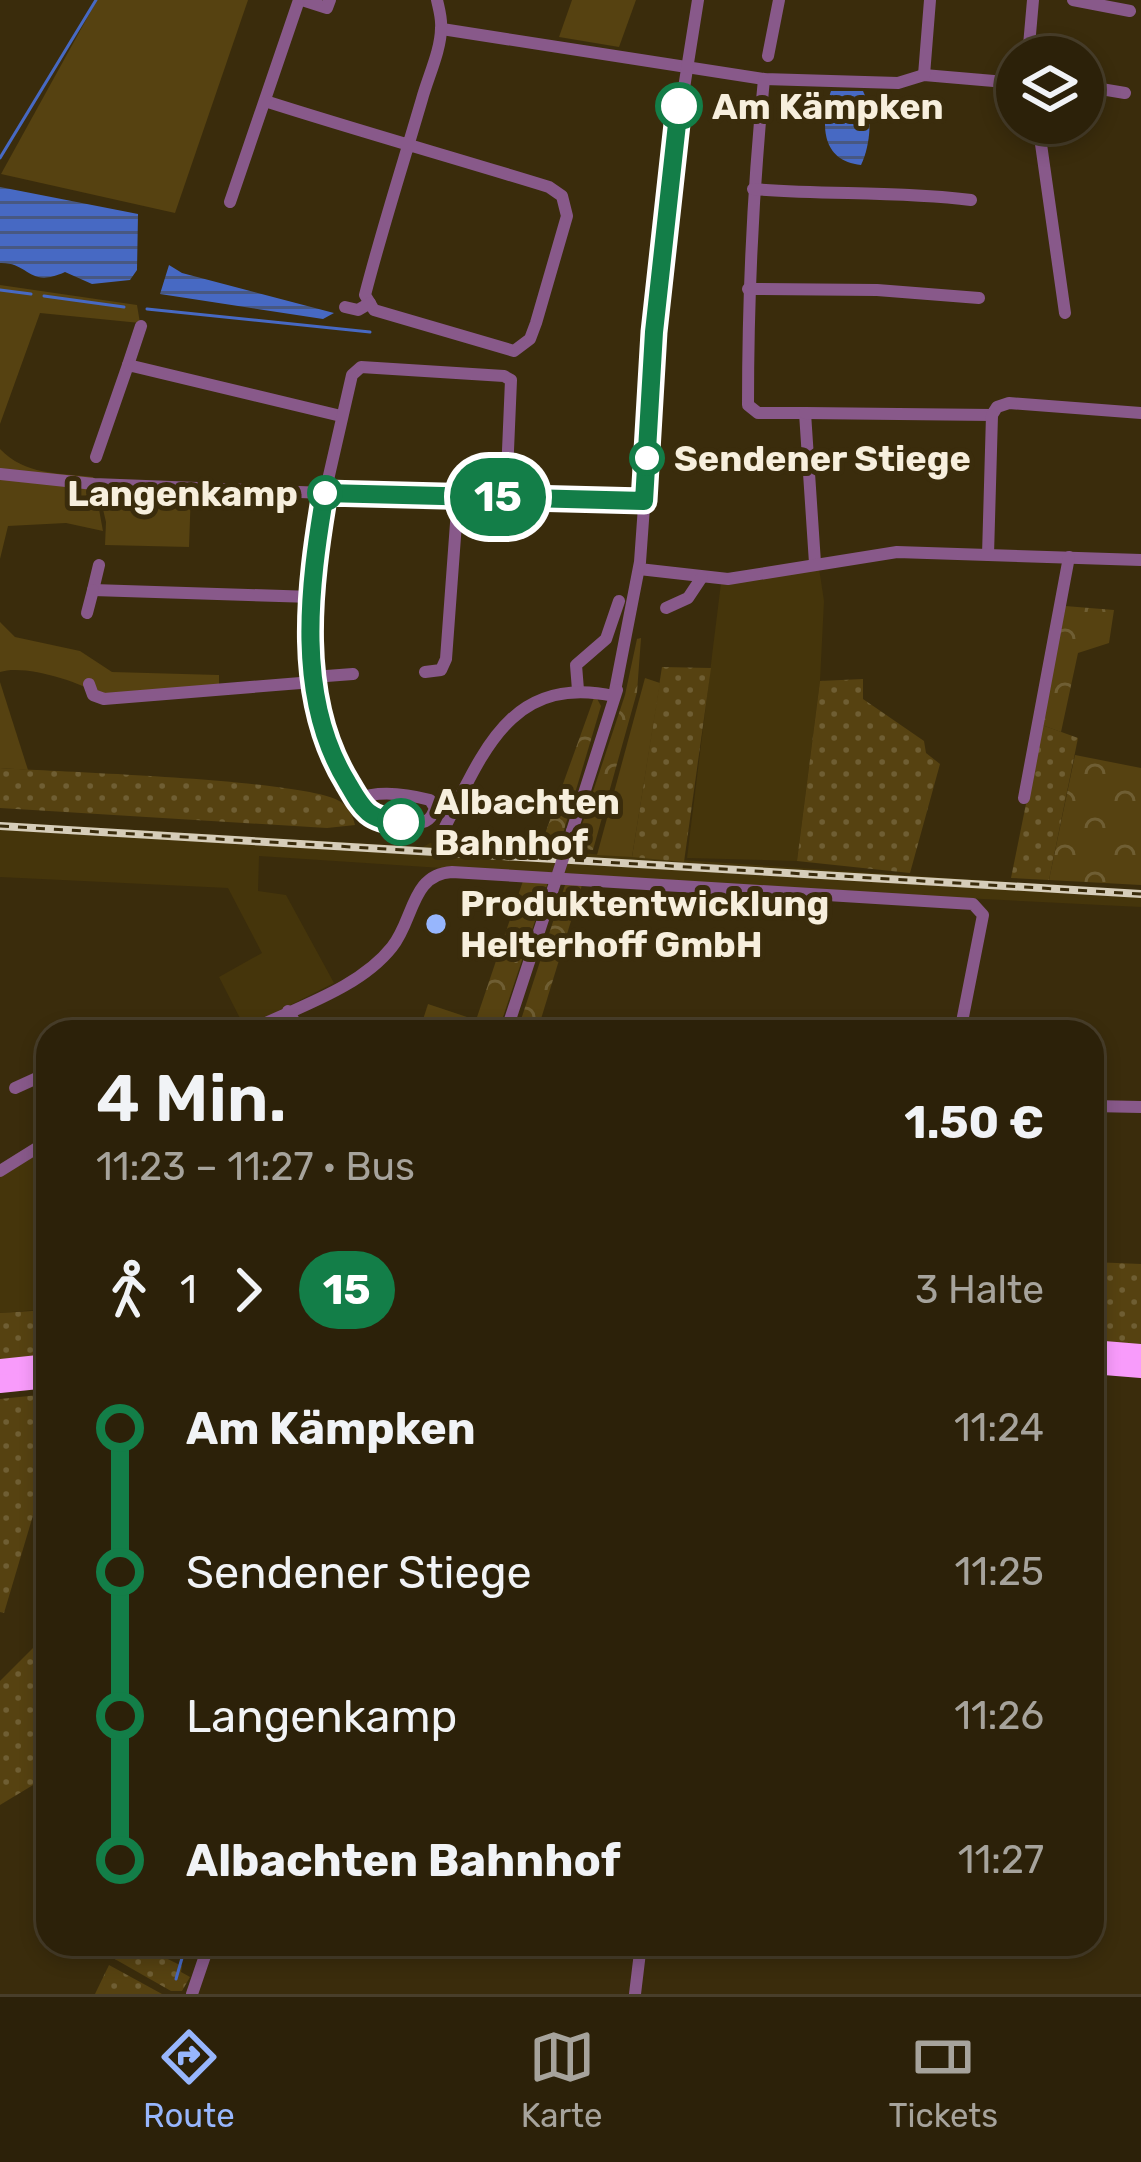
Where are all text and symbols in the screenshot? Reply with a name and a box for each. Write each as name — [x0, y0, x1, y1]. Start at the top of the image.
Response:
map controls — [996, 36, 1104, 144]
button: layers — [996, 36, 1104, 144]
marker: Am Kämpken — [657, 84, 701, 128]
place label: Am Kämpken — [712, 85, 944, 128]
place label: Sendener Stiege — [674, 437, 971, 480]
marker: Sendener Stiege — [631, 442, 663, 474]
line badge: 15 — [444, 458, 552, 536]
place label: Langenkamp — [67, 472, 298, 515]
text: 15 — [474, 472, 522, 522]
marker: Langenkamp — [309, 477, 341, 509]
place label: Albachten Bahnhof — [434, 780, 620, 864]
marker: Albachten Bahnhof — [379, 800, 423, 844]
place label: Produktentwicklung Helterhoff GmbH — [460, 882, 829, 966]
marker: Produktentwicklung Helterhoff GmbH — [423, 911, 449, 937]
text: 4 Min. — [96, 1059, 287, 1138]
text: 1.50 € — [904, 1096, 1044, 1149]
text: 11:23 – 11:27 · Bus — [96, 1144, 415, 1190]
icon: walk — [96, 1257, 162, 1323]
icon: forward — [215, 1257, 281, 1323]
text: 15 — [323, 1265, 371, 1315]
text: 1 — [180, 1267, 197, 1313]
text: 3 Halte — [915, 1267, 1044, 1313]
text: Am Kämpken — [186, 1402, 476, 1455]
text: 11:24 — [954, 1405, 1044, 1451]
text: Sendener Stiege — [186, 1546, 532, 1599]
text: 11:25 — [955, 1549, 1044, 1595]
text: Langenkamp — [186, 1690, 457, 1743]
text: 11:26 — [954, 1693, 1044, 1739]
text: Albachten Bahnhof — [186, 1834, 621, 1887]
text: 11:27 — [958, 1837, 1044, 1883]
tab: Route — [143, 2024, 235, 2135]
tab: Karte — [521, 2024, 602, 2135]
tab: Tickets — [888, 2024, 998, 2135]

